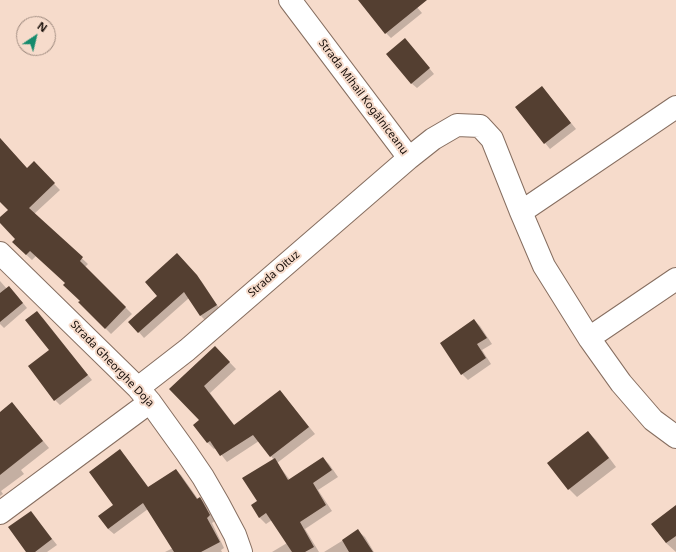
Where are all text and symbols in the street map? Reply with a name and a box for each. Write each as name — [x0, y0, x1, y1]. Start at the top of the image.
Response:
north arrow — [16, 16, 56, 56]
text: N — [35, 18, 51, 35]
street label: Strada Mihail Kogălniceanu — [315, 37, 411, 157]
street label: Strada Oituz — [246, 248, 302, 300]
street label: Strada Gheorghe Doja — [67, 318, 157, 410]

